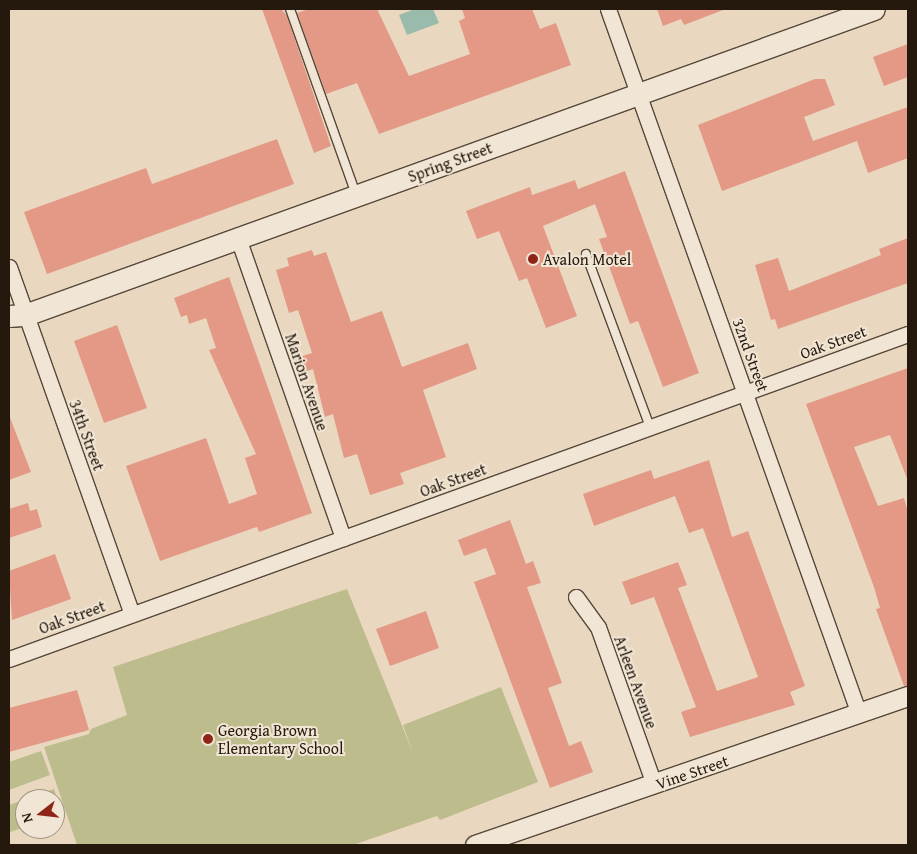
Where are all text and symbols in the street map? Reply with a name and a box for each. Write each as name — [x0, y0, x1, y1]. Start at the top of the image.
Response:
street label: Spring Street — [405, 138, 495, 186]
place label: Avalon Motel — [543, 249, 631, 269]
marker: Avalon Motel — [527, 253, 539, 265]
street label: 32nd Street — [729, 316, 773, 394]
street label: Oak Street — [797, 321, 869, 363]
street label: Marion Avenue — [281, 331, 333, 433]
street label: 34th Street — [65, 397, 109, 473]
street label: Oak Street — [417, 459, 489, 501]
street label: Oak Street — [36, 596, 108, 638]
street label: Arleen Avenue — [610, 633, 662, 731]
place label: Georgia Brown Elementary School — [218, 720, 343, 758]
marker: Georgia Brown Elementary School — [202, 733, 214, 745]
street label: Vine Street — [653, 751, 731, 793]
north arrow — [15, 789, 65, 839]
text: N — [16, 811, 37, 825]

